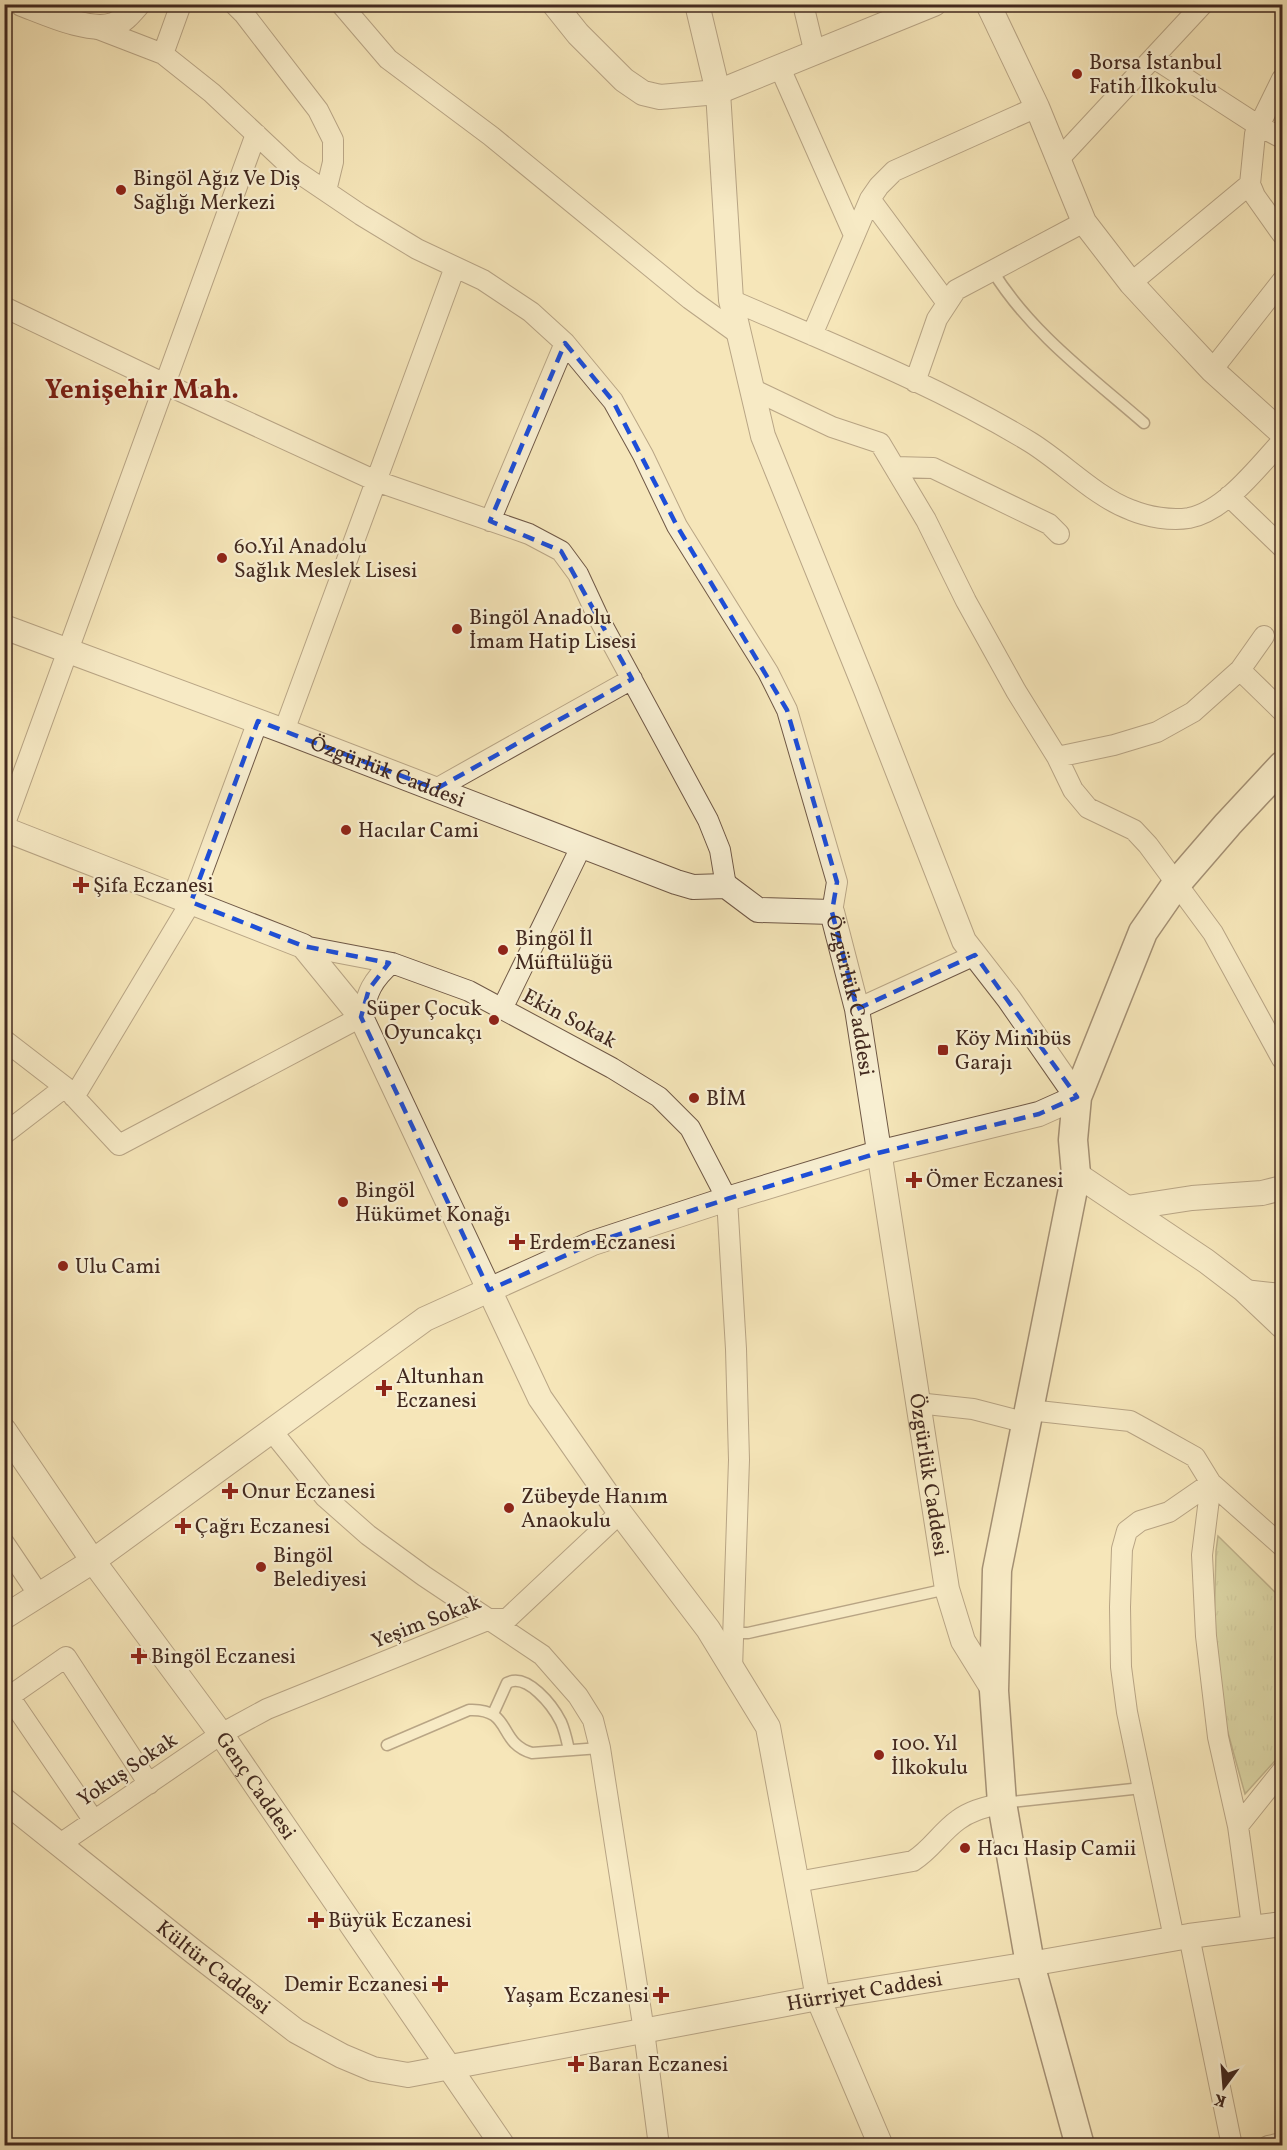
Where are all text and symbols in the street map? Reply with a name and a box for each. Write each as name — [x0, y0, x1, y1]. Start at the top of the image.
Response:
place label: Borsa İstanbul Fatih İlkokulu — [1089, 49, 1222, 102]
marker: Borsa İstanbul Fatih İlkokulu — [1070, 67, 1084, 81]
place label: Bingöl Ağız Ve Diş Sağlığı Merkezi — [133, 165, 300, 218]
marker: Bingöl Ağız Ve Diş Sağlığı Merkezi — [114, 183, 128, 197]
district label: Yenişehir Mah. — [45, 372, 239, 410]
place label: 60.Yıl Anadolu Sağlık Meslek Lisesi — [234, 533, 417, 586]
marker: 60.Yıl Anadolu Sağlık Meslek Lisesi — [215, 551, 229, 565]
place label: Bingöl Anadolu İmam Hatip Lisesi — [469, 604, 636, 657]
marker: Bingöl Anadolu İmam Hatip Lisesi — [450, 622, 464, 636]
street label: Özgürlük Caddesi — [305, 729, 469, 815]
place label: Hacılar Cami — [358, 817, 479, 846]
marker: Hacılar Cami — [339, 823, 353, 837]
place label: Şifa Eczanesi — [93, 872, 214, 901]
marker: Şifa Eczanesi — [74, 878, 88, 892]
street label: Özgürlük Caddesi — [817, 912, 880, 1078]
place label: Bingöl İl Müftülüğü — [515, 925, 613, 978]
marker: Bingöl İl Müftülüğü — [496, 943, 510, 957]
street label: Ekin Sokak — [517, 982, 622, 1057]
place label: Süper Çocuk Oyuncakçı — [366, 995, 483, 1048]
marker: Süper Çocuk Oyuncakçı — [487, 1013, 501, 1027]
place label: Köy Minibüs Garajı — [955, 1025, 1071, 1078]
marker: Köy Minibüs Garajı — [936, 1043, 950, 1057]
place label: BİM — [706, 1085, 746, 1114]
marker: BİM — [687, 1091, 701, 1105]
place label: Ömer Eczanesi — [926, 1167, 1064, 1196]
marker: Ömer Eczanesi — [907, 1173, 921, 1187]
place label: Bingöl Hükümet Konağı — [355, 1177, 511, 1230]
marker: Bingöl Hükümet Konağı — [336, 1195, 350, 1209]
place label: Erdem Eczanesi — [529, 1229, 676, 1258]
marker: Erdem Eczanesi — [510, 1235, 524, 1249]
place label: Ulu Cami — [75, 1253, 161, 1282]
marker: Ulu Cami — [56, 1259, 70, 1273]
place label: Altunhan Eczanesi — [396, 1363, 484, 1416]
marker: Altunhan Eczanesi — [377, 1381, 391, 1395]
street label: Özgürlük Caddesi — [901, 1392, 955, 1558]
place label: Onur Eczanesi — [242, 1478, 376, 1507]
place label: Zübeyde Hanım Anaokulu — [521, 1483, 668, 1536]
marker: Onur Eczanesi — [223, 1484, 237, 1498]
marker: Zübeyde Hanım Anaokulu — [502, 1501, 516, 1515]
place label: Çağrı Eczanesi — [195, 1513, 330, 1542]
marker: Çağrı Eczanesi — [176, 1519, 190, 1533]
place label: Bingöl Belediyesi — [273, 1542, 367, 1595]
marker: Bingöl Belediyesi — [254, 1560, 268, 1574]
street label: Yeşim Sokak — [368, 1588, 486, 1657]
place label: Bingöl Eczanesi — [151, 1643, 296, 1672]
marker: Bingöl Eczanesi — [132, 1649, 146, 1663]
street label: Yokuş Sokak — [72, 1726, 184, 1814]
street label: Genç Caddesi — [208, 1727, 302, 1846]
place label: 100. Yıl İlkokulu — [891, 1730, 968, 1783]
marker: 100. Yıl İlkokulu — [872, 1748, 886, 1762]
place label: Hacı Hasip Camii — [977, 1835, 1136, 1864]
marker: Hacı Hasip Camii — [958, 1841, 972, 1855]
place label: Büyük Eczanesi — [328, 1907, 472, 1936]
marker: Büyük Eczanesi — [309, 1913, 323, 1927]
street label: Kültür Caddesi — [149, 1914, 276, 2022]
street label: Hürriyet Caddesi — [784, 1965, 945, 2020]
place label: Demir Eczanesi — [284, 1971, 428, 2000]
marker: Demir Eczanesi — [433, 1977, 447, 1991]
place label: Yaşam Eczanesi — [504, 1982, 649, 2011]
marker: Yaşam Eczanesi — [654, 1988, 668, 2002]
place label: Baran Eczanesi — [588, 2051, 728, 2080]
marker: Baran Eczanesi — [569, 2057, 583, 2071]
north arrow — [1194, 2057, 1254, 2117]
text: K — [1211, 2087, 1229, 2112]

